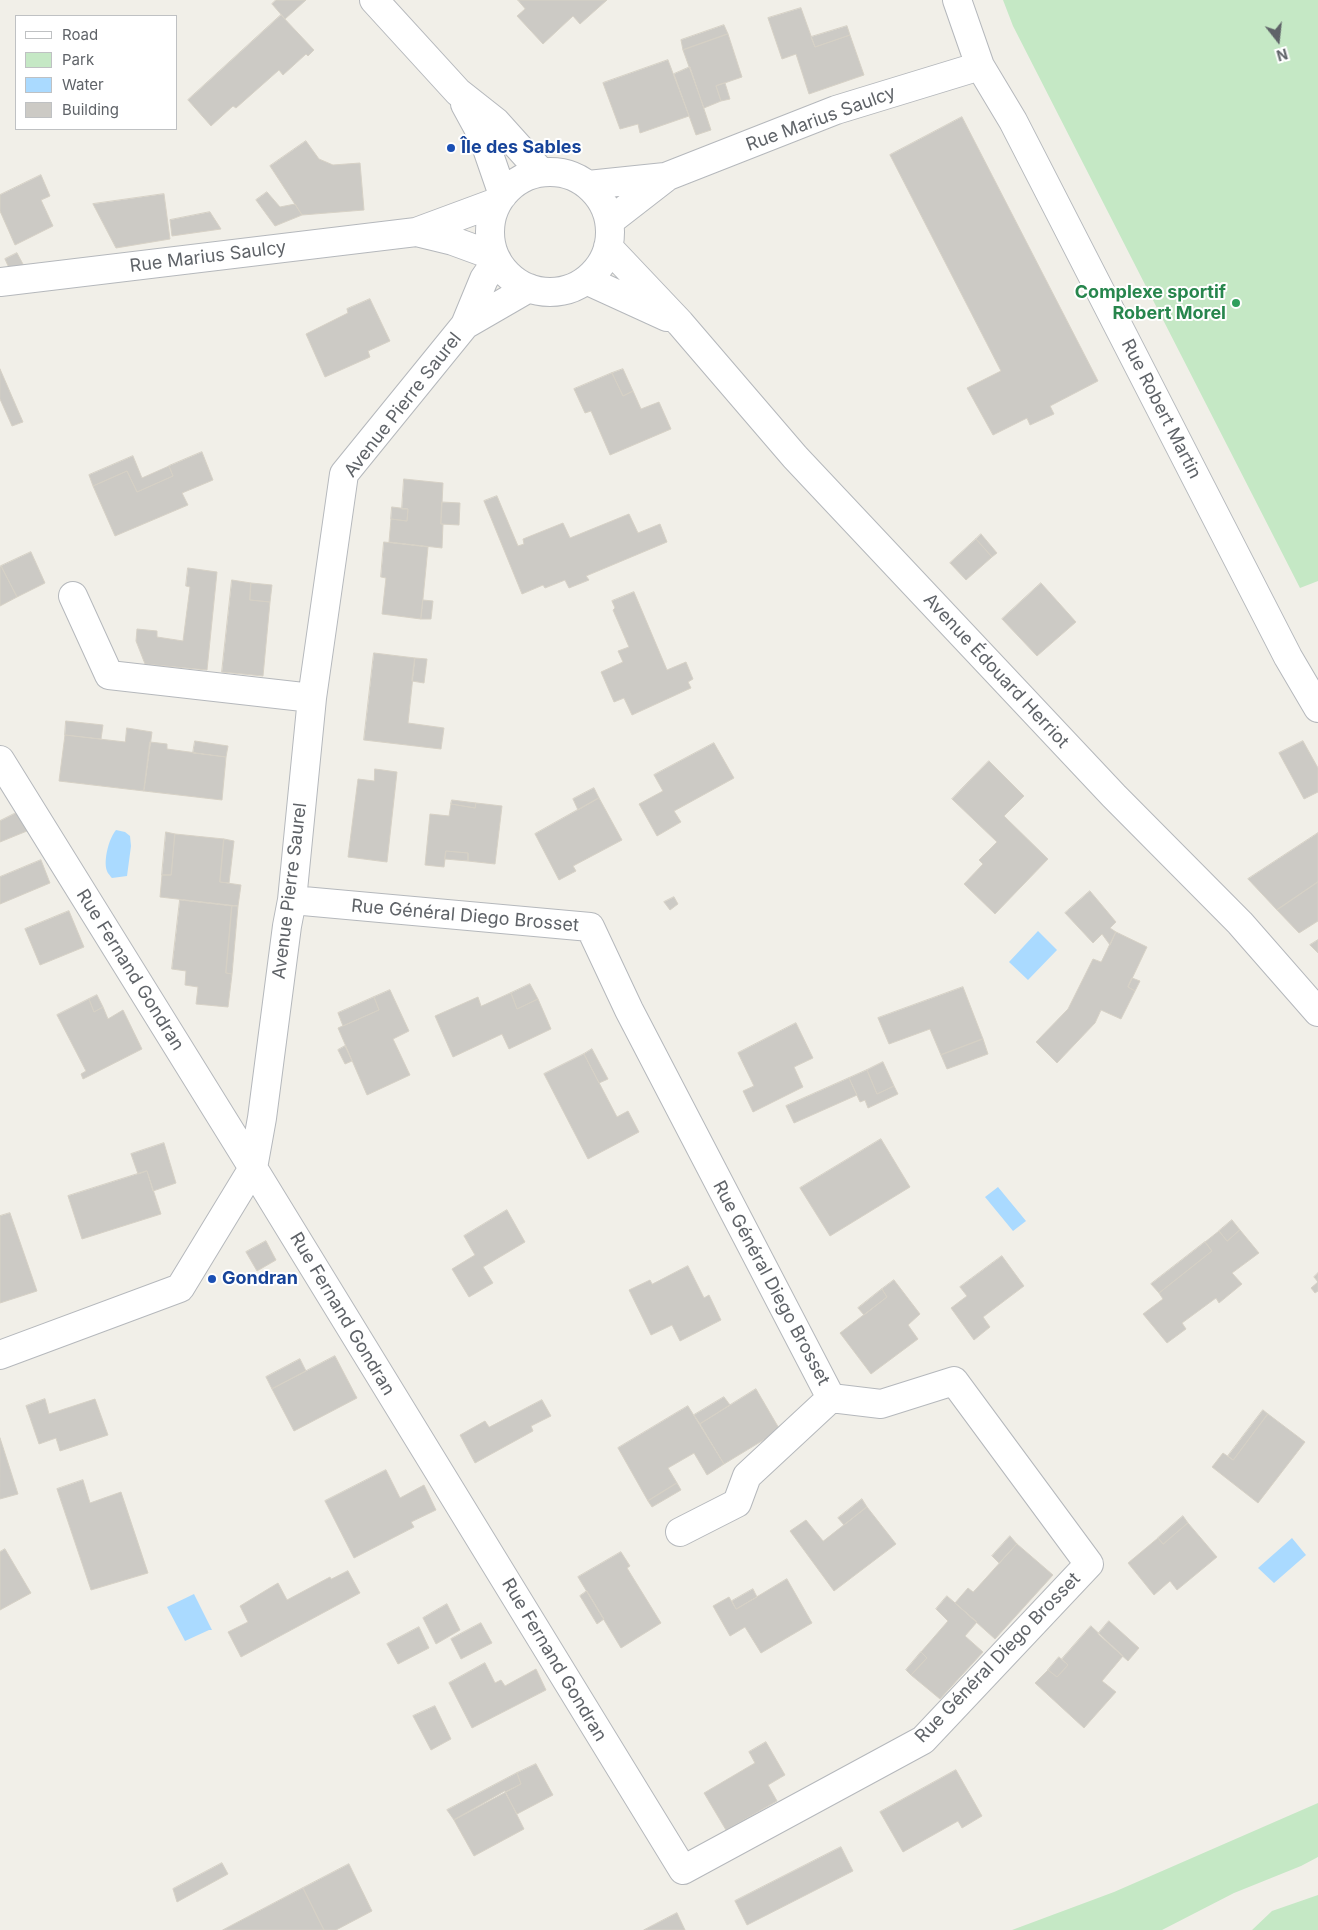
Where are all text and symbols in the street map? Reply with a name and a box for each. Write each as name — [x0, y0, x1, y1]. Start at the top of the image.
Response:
legend — [15, 15, 178, 130]
north arrow — [1253, 15, 1303, 65]
text: Road — [62, 25, 98, 44]
text: N — [1275, 45, 1290, 65]
text: Park — [62, 50, 94, 69]
text: Water — [62, 75, 104, 94]
street label: Rue Marius Saulcy — [743, 82, 899, 156]
text: Building — [62, 100, 119, 119]
place label: Île des Sables — [461, 137, 582, 159]
marker: Île des Sables — [445, 142, 457, 154]
street label: Rue Marius Saulcy — [129, 237, 287, 277]
place label: Complexe sportif Robert Morel — [1075, 282, 1226, 324]
marker: Complexe sportif Robert Morel — [1230, 297, 1242, 309]
street label: Avenue Pierre Saurel — [340, 328, 466, 482]
street label: Rue Robert Martin — [1116, 336, 1206, 482]
street label: Avenue Édouard Herriot — [919, 589, 1073, 753]
street label: Avenue Pierre Saurel — [268, 802, 312, 980]
street label: Rue Fernand Gondran — [72, 885, 188, 1055]
street label: Rue Général Diego Brosset — [350, 895, 580, 937]
street label: Rue Général Diego Brosset — [708, 1177, 834, 1389]
street label: Rue Fernand Gondran — [285, 1229, 399, 1399]
place label: Gondran — [222, 1268, 298, 1290]
marker: Gondran — [206, 1273, 218, 1285]
street label: Rue Général Diego Brosset — [911, 1568, 1085, 1748]
street label: Rue Fernand Gondran — [497, 1575, 611, 1745]

